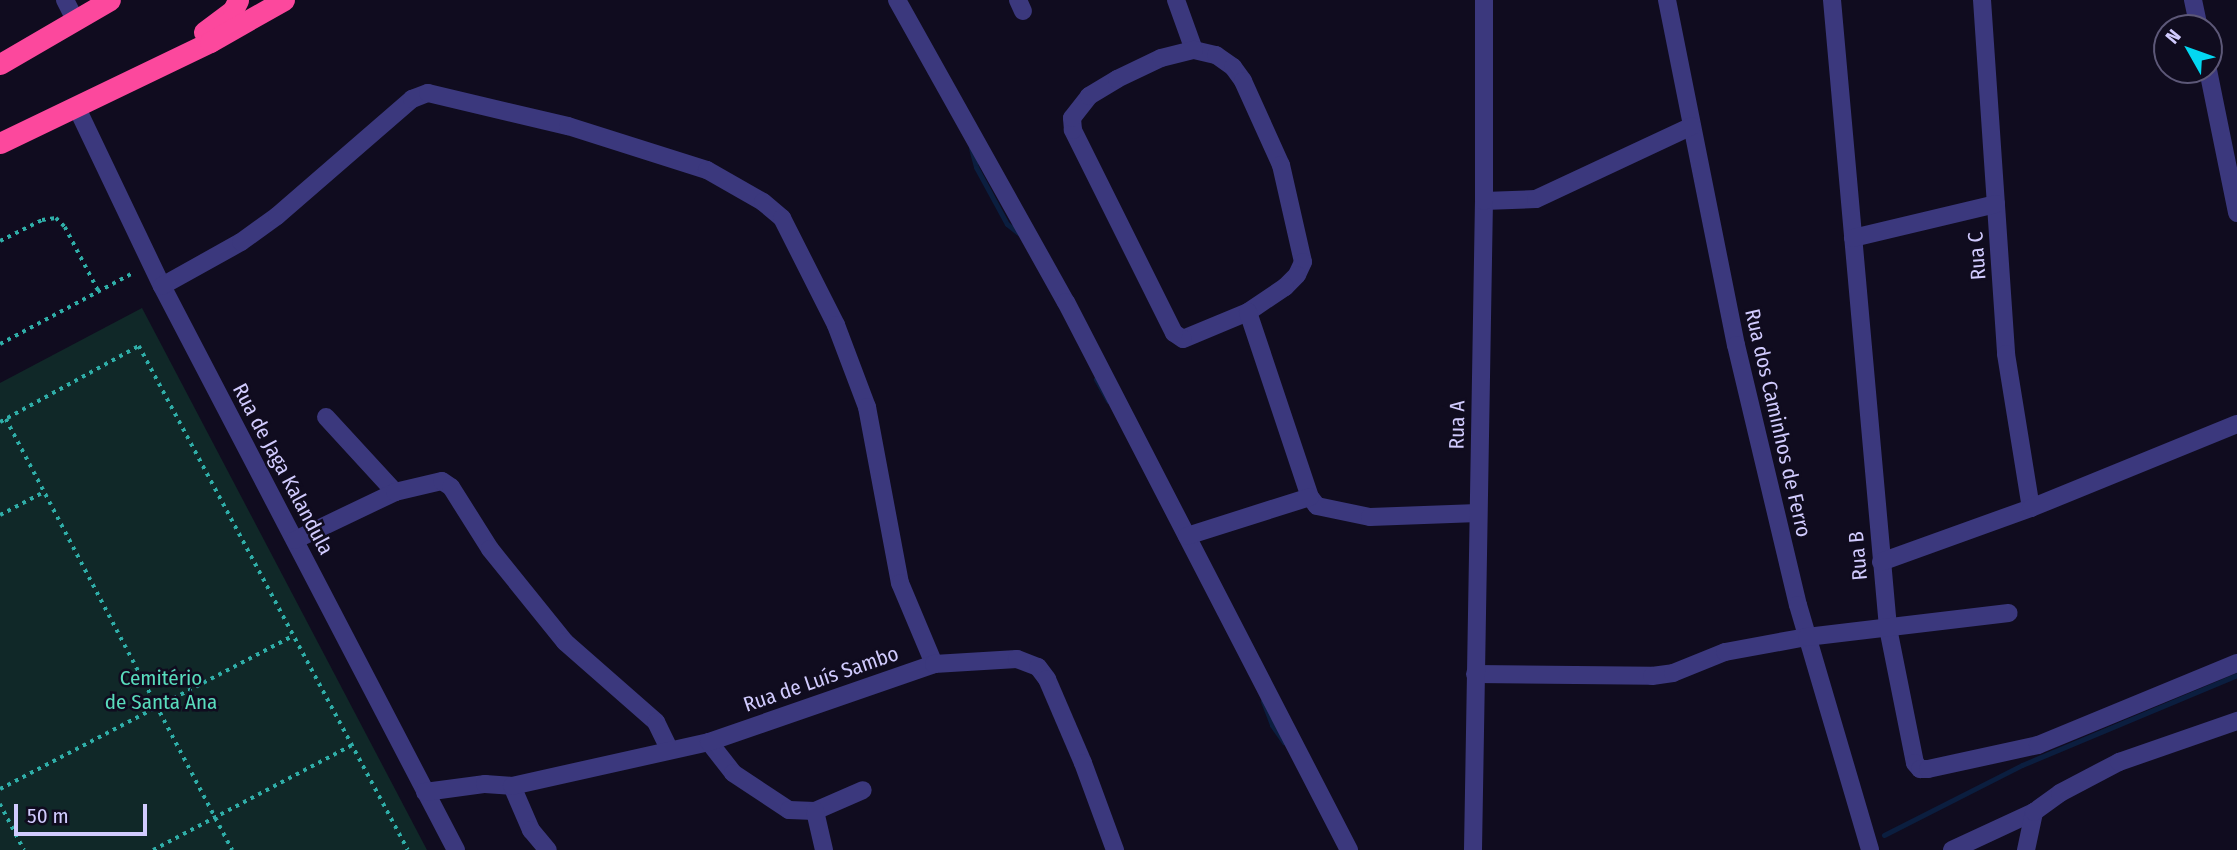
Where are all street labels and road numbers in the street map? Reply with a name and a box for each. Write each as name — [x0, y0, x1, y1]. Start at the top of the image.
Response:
street label: Rua C — [1963, 231, 1991, 281]
street label: Rua dos Caminhos de Ferro — [1739, 306, 1817, 540]
street label: Rua de Jaga Kalandula — [227, 379, 339, 559]
street label: Rua A — [1444, 400, 1470, 450]
street label: Rua B — [1843, 530, 1873, 582]
street label: Rua de Luís Sambo — [740, 641, 902, 717]

